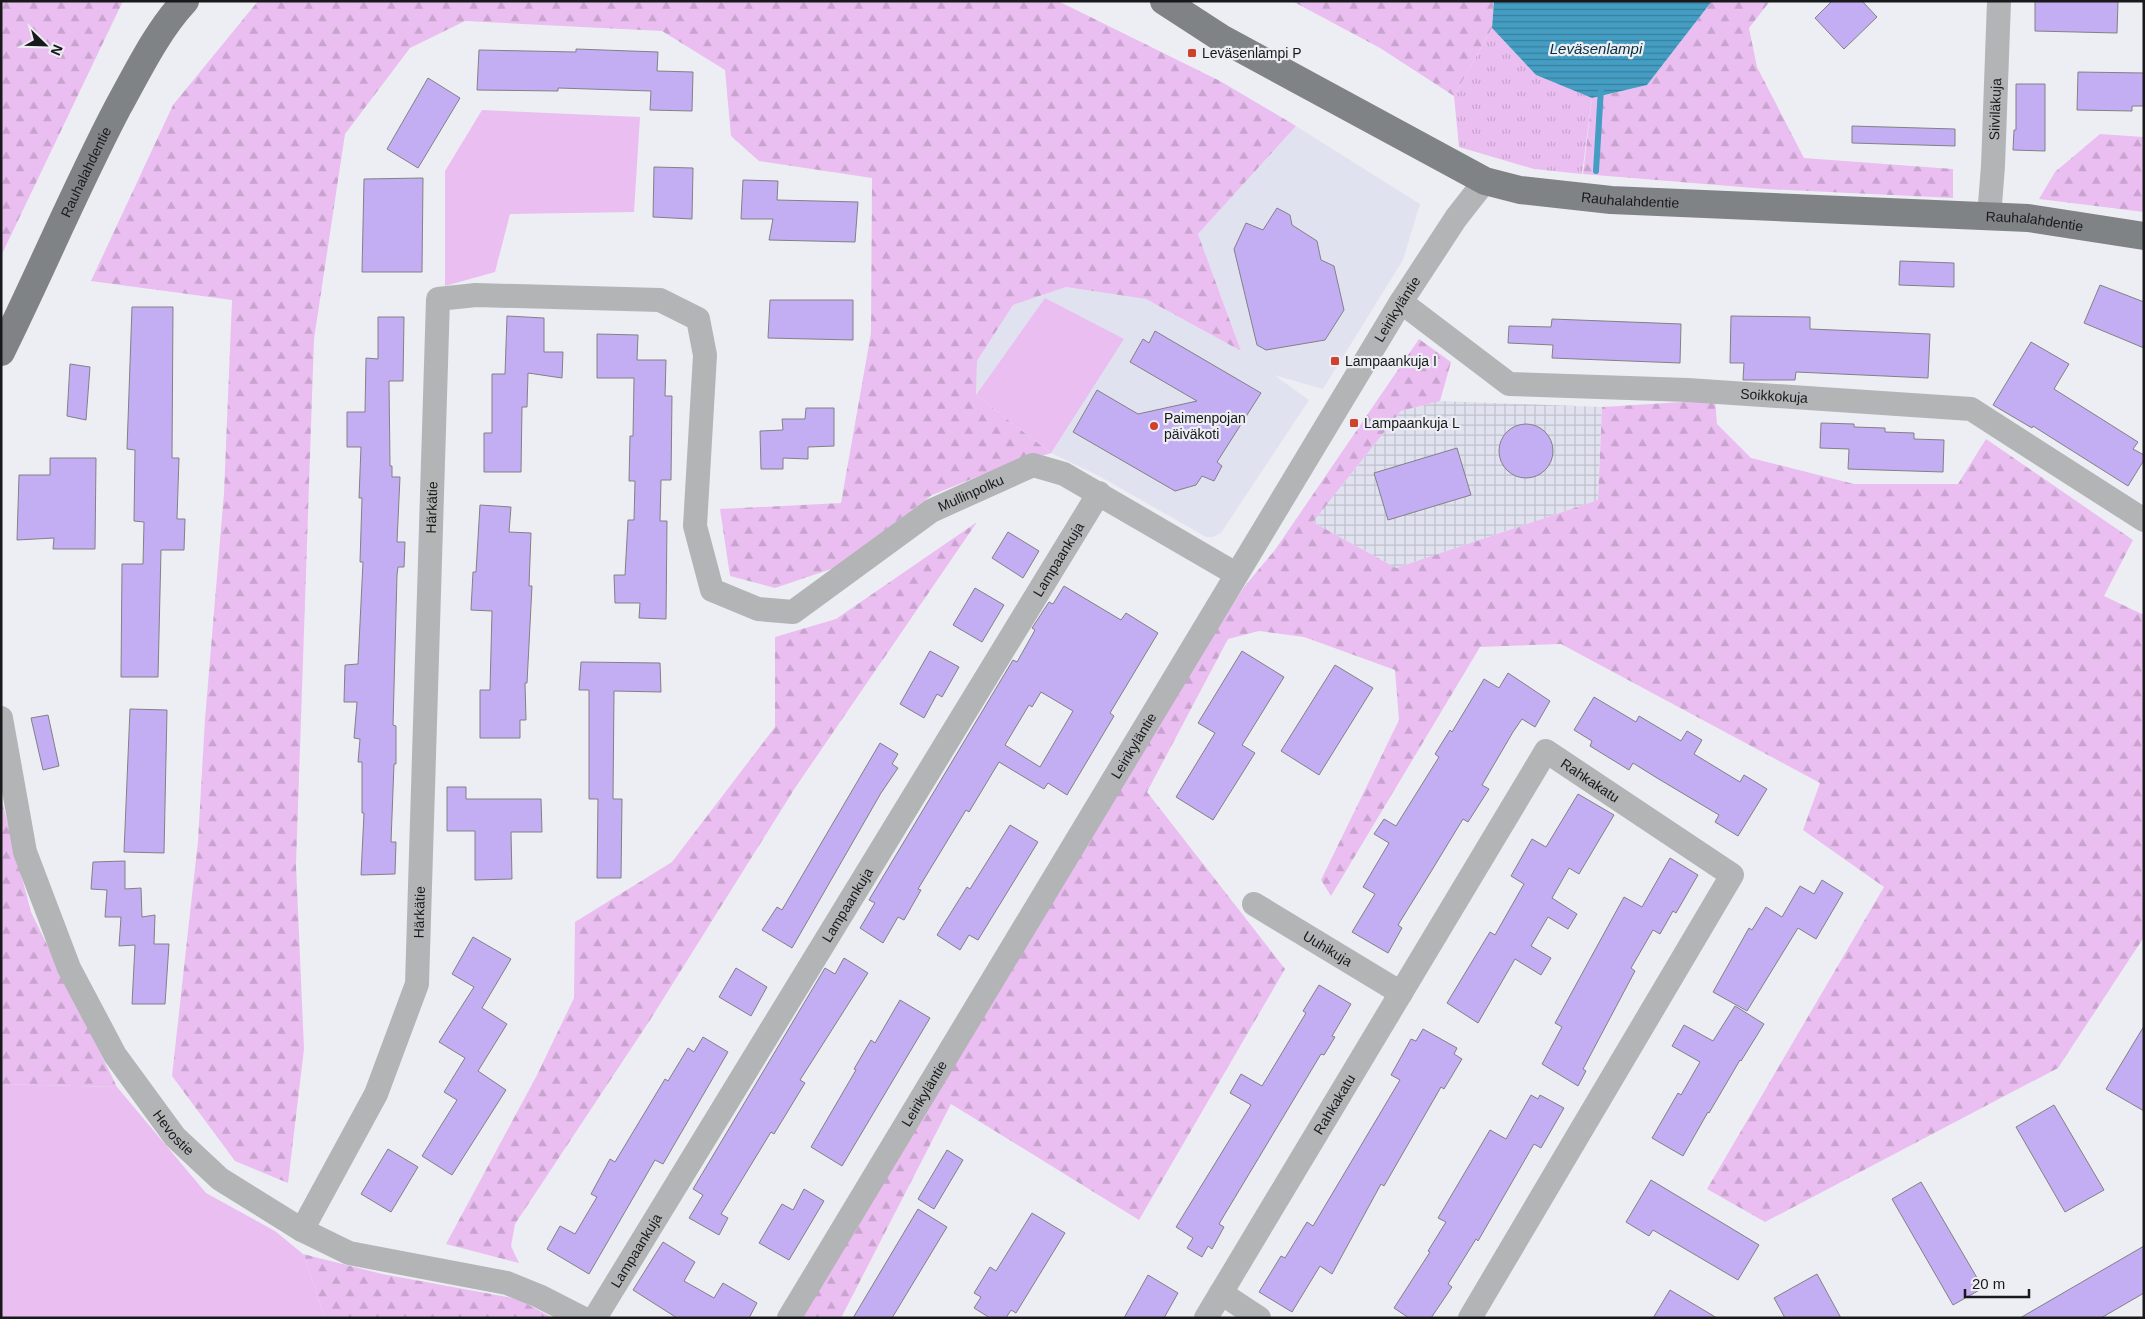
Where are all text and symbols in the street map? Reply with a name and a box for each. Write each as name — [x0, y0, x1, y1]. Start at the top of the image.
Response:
north arrow — [20, 20, 70, 70]
water label: Leväsenlampi — [1550, 40, 1643, 57]
text: N — [48, 42, 66, 58]
place label: Leväsenlampi P — [1202, 45, 1302, 61]
marker: Leväsenlampi P — [1186, 47, 1198, 59]
street label: Siiviläkuja — [1986, 78, 2004, 141]
street label: Rauhalahdentie — [57, 124, 115, 220]
street label: Rauhalahdentie — [1580, 189, 1680, 211]
street label: Rauhalahdentie — [1985, 208, 2085, 234]
street label: Leirikyläntie — [1371, 273, 1424, 345]
place label: Lampaankuja I — [1345, 353, 1437, 369]
marker: Lampaankuja I — [1329, 355, 1341, 367]
street label: Soikkokuja — [1740, 386, 1809, 406]
place label: Paimenpojan päiväkoti — [1164, 410, 1246, 442]
place label: Lampaankuja L — [1364, 415, 1460, 431]
marker: Lampaankuja L — [1348, 417, 1360, 429]
marker: Paimenpojan päiväkoti — [1148, 420, 1160, 432]
street label: Mullinpolku — [935, 471, 1006, 515]
street label: Härkätie — [423, 481, 440, 534]
street label: Lampaankuja — [1030, 519, 1087, 599]
street label: Leirikyläntie — [1108, 710, 1160, 782]
street label: Rahkakatu — [1558, 755, 1622, 806]
street label: Lampaankuja — [819, 865, 876, 945]
street label: Härkätie — [410, 886, 428, 939]
street label: Uuhikuja — [1300, 928, 1355, 970]
street label: Leirikyläntie — [898, 1058, 950, 1129]
street label: Rahkakatu — [1310, 1071, 1358, 1137]
street label: Hevostie — [150, 1107, 197, 1159]
street label: Lampaankuja — [607, 1210, 665, 1291]
scale bar — [1965, 1266, 2029, 1298]
text: 20 m — [1972, 1275, 2005, 1292]

